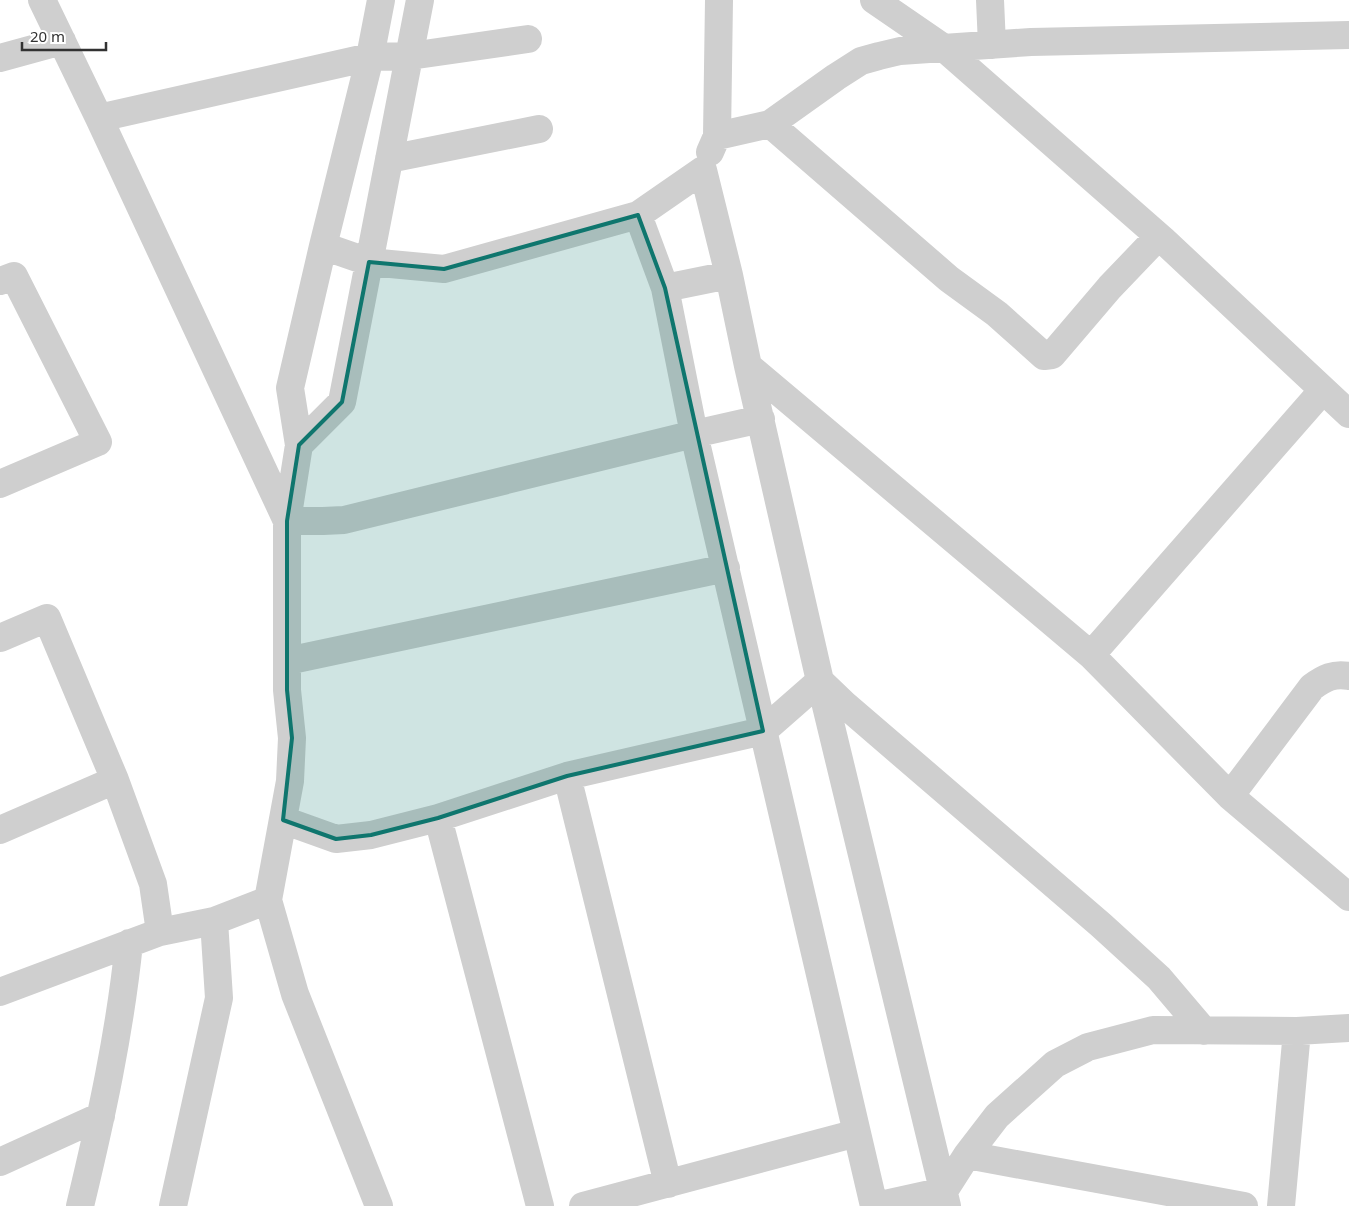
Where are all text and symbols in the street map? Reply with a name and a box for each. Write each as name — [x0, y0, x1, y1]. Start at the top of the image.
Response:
scale bar — [22, 20, 106, 52]
text: 20 m — [30, 26, 65, 46]

